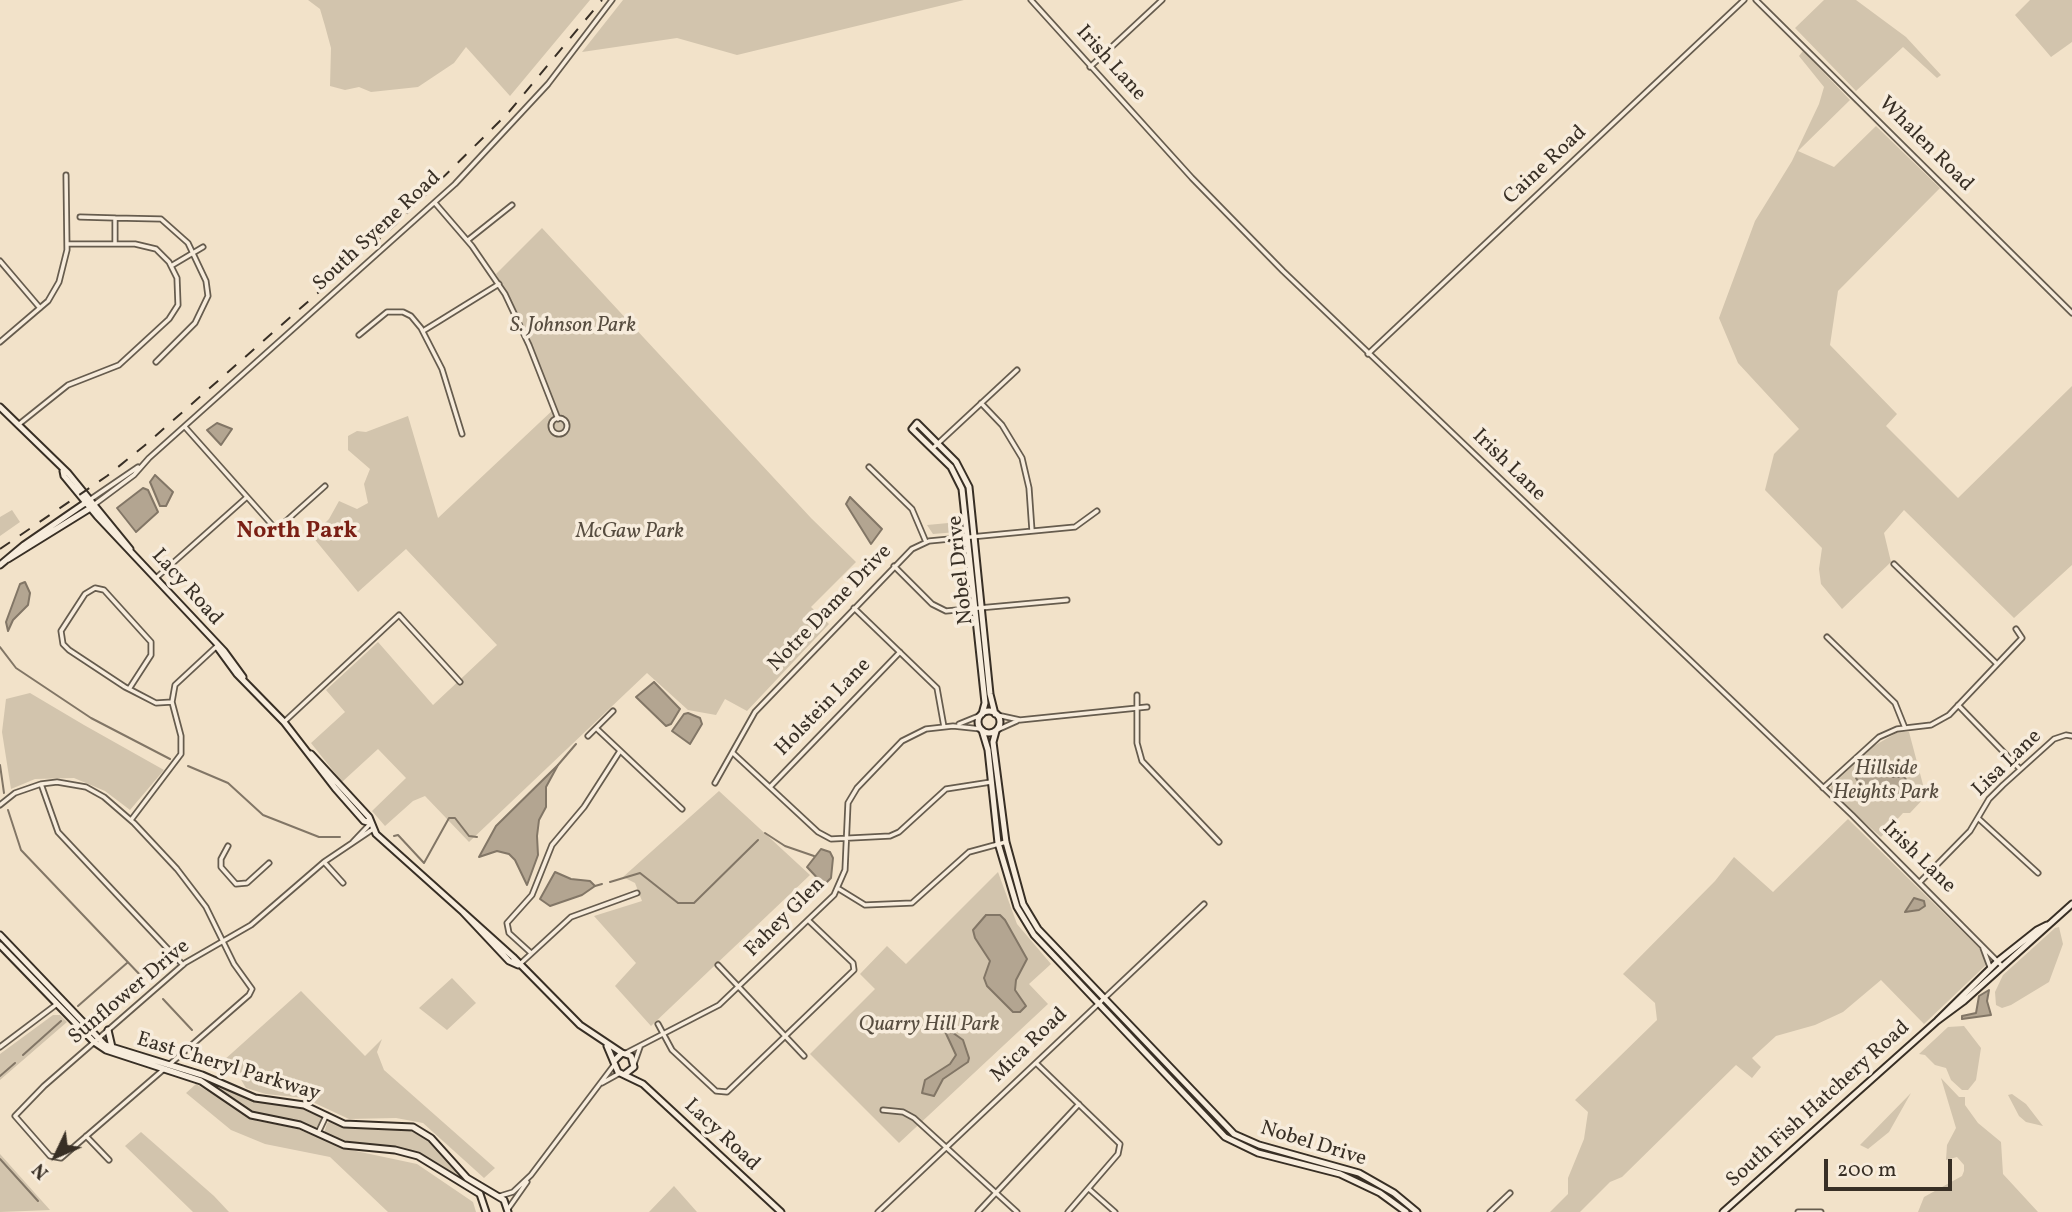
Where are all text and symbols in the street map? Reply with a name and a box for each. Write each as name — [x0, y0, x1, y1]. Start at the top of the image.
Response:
street label: Irish Lane — [1070, 21, 1150, 107]
street label: Whalen Road — [1872, 92, 1978, 198]
street label: Caine Road — [1499, 121, 1593, 211]
street label: South Syene Road — [309, 166, 447, 298]
park label: S. Johnson Park — [510, 314, 636, 340]
street label: Irish Lane — [1466, 425, 1550, 507]
street label: Nobel Drive — [944, 514, 980, 626]
district label: North Park — [236, 519, 358, 547]
park label: McGaw Park — [576, 520, 684, 546]
street label: Notre Dame Drive — [764, 540, 898, 678]
street label: Lacy Road — [145, 544, 227, 632]
street label: Holstein Lane — [771, 654, 877, 762]
street label: Lisa Lane — [1968, 725, 2048, 803]
park label: Hillside Heights Park — [1833, 757, 1939, 807]
street label: Irish Lane — [1876, 817, 1960, 899]
street label: Fahey Glen — [741, 873, 831, 963]
street label: Sunflower Drive — [64, 935, 196, 1051]
street label: Mica Road — [986, 1003, 1074, 1089]
park label: Quarry Hill Park — [859, 1013, 999, 1039]
street label: South Fish Hatchery Road — [1722, 1016, 1916, 1194]
street label: East Cheryl Parkway — [133, 1028, 323, 1108]
street label: Lacy Road — [678, 1095, 764, 1177]
street label: Nobel Drive — [1257, 1117, 1369, 1173]
north arrow — [21, 1121, 91, 1191]
scale bar — [1827, 1146, 1955, 1190]
text: 200 m — [1837, 1156, 1897, 1185]
text: N — [27, 1157, 55, 1185]

